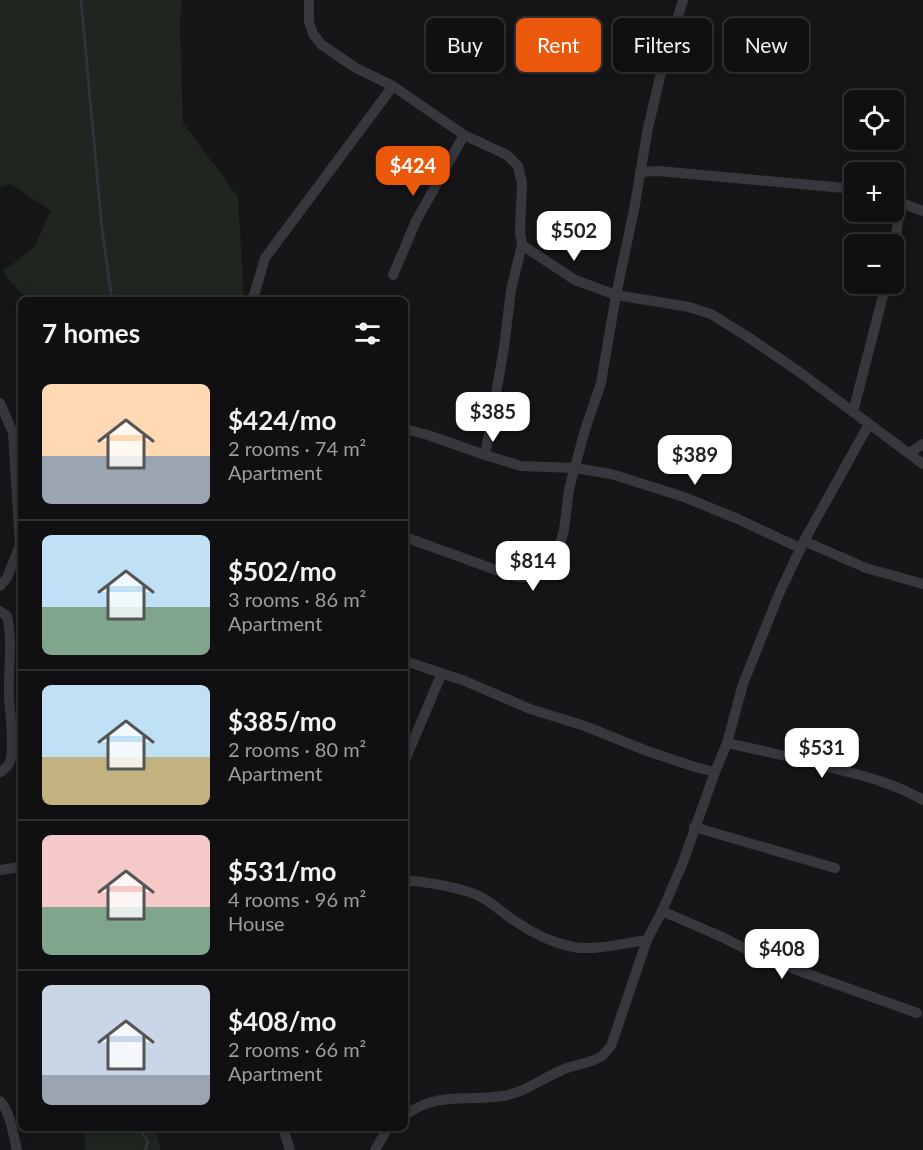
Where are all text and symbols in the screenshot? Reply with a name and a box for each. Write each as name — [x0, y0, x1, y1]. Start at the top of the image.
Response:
chip: Buy — [426, 18, 504, 72]
chip: Rent — [516, 18, 601, 72]
chip: Filters — [613, 18, 712, 72]
chip: New — [724, 18, 809, 72]
map controls — [844, 90, 904, 294]
button: locate — [844, 90, 904, 150]
pin: $424 — [377, 146, 449, 197]
text: $424 — [390, 153, 436, 177]
button: + — [844, 162, 904, 222]
pin: $502 — [538, 211, 610, 262]
text: $502 — [551, 218, 597, 242]
button: − — [844, 234, 904, 294]
text: 7 homes — [42, 317, 140, 349]
icon: filters — [351, 317, 384, 350]
pin: $385 — [457, 392, 529, 443]
text: $385 — [470, 399, 516, 423]
text: $424/mo — [228, 404, 336, 436]
icon: home — [90, 408, 162, 480]
pin: $389 — [659, 435, 731, 486]
text: 2 rooms · 74 m² — [228, 436, 366, 460]
text: $389 — [672, 442, 718, 466]
text: Apartment — [228, 460, 322, 484]
pin: $814 — [497, 541, 569, 592]
text: $814 — [510, 548, 556, 572]
text: $502/mo — [228, 555, 336, 587]
icon: home — [90, 559, 162, 631]
text: 3 rooms · 86 m² — [228, 587, 366, 611]
text: Apartment — [228, 611, 322, 635]
text: $385/mo — [228, 705, 336, 737]
icon: home — [90, 709, 162, 781]
pin: $531 — [786, 728, 858, 779]
text: $531 — [799, 735, 845, 759]
text: 2 rooms · 80 m² — [228, 737, 366, 761]
text: Apartment — [228, 761, 322, 785]
text: $531/mo — [228, 855, 336, 887]
icon: home — [90, 859, 162, 931]
text: 4 rooms · 96 m² — [228, 887, 366, 911]
text: House — [228, 911, 285, 935]
pin: $408 — [746, 929, 818, 980]
text: $408 — [759, 936, 805, 960]
text: $408/mo — [228, 1005, 336, 1037]
icon: home — [90, 1009, 162, 1081]
text: 2 rooms · 66 m² — [228, 1037, 366, 1061]
text: Apartment — [228, 1061, 322, 1085]

